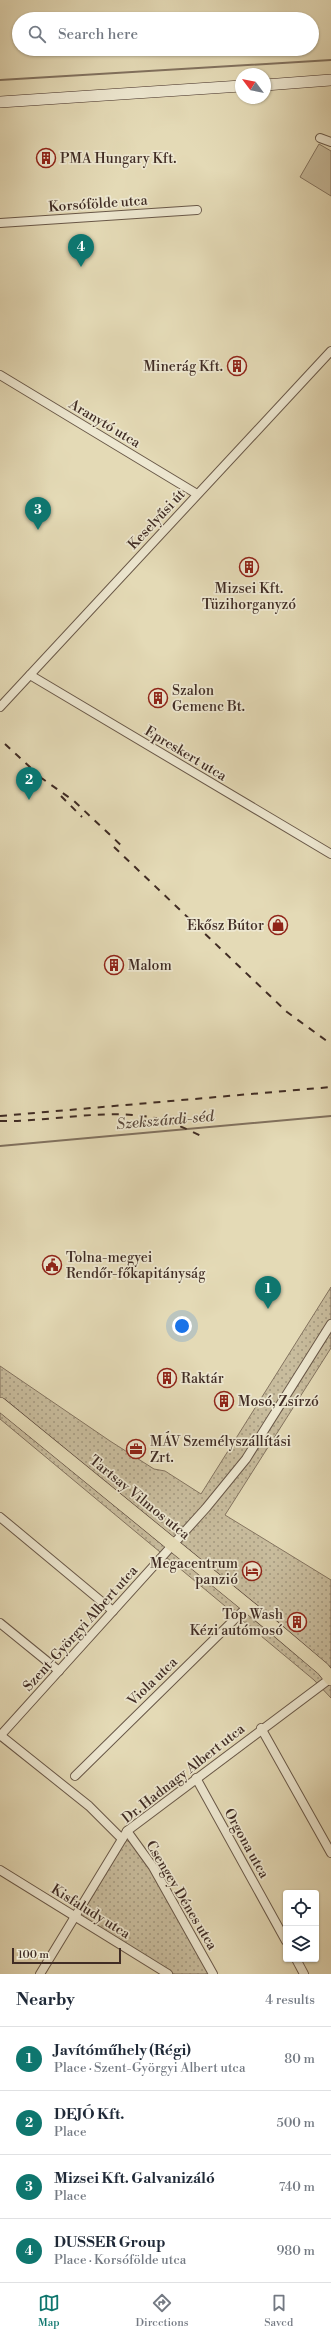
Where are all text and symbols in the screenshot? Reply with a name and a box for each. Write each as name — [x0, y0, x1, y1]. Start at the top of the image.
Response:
search box — [12, 12, 319, 56]
icon: search — [26, 23, 48, 45]
text: Search here — [58, 25, 138, 44]
north arrow — [235, 68, 271, 104]
building icon: PMA Hungary Kft. — [35, 147, 57, 169]
place label: PMA Hungary Kft. — [60, 150, 176, 168]
street label: Korsófölde utca — [48, 191, 149, 216]
pin: 4 — [68, 234, 94, 267]
building icon: Minerág Kft. — [226, 355, 248, 377]
place label: Minerág Kft. — [143, 358, 223, 376]
street label: Aranytó utca — [65, 395, 144, 453]
street label: Keselyűsi út — [124, 486, 189, 554]
pin: 3 — [25, 497, 51, 530]
building icon: Mizsei Kft. Tüzihorganyzó — [238, 556, 260, 578]
place label: Mizsei Kft. Tüzihorganyzó — [202, 580, 296, 614]
place label: Szalon Gemenc Bt. — [172, 682, 245, 716]
building icon: Szalon Gemenc Bt. — [147, 687, 169, 709]
street label: Epreskert utca — [141, 722, 230, 786]
pin: 2 — [16, 767, 42, 800]
shop icon: Ekősz Bútor — [267, 914, 289, 936]
place label: Ekősz Bútor — [187, 917, 264, 935]
building icon: Malom — [103, 954, 125, 976]
place label: Malom — [128, 957, 172, 975]
water label: Szekszárdi-séd — [116, 1107, 215, 1134]
place label: Tolna-megyei Rendőr-főkapitányság — [66, 1249, 206, 1283]
public building icon: Tolna-megyei Rendőr-főkapitányság — [41, 1254, 63, 1276]
pin: 1 — [255, 1276, 281, 1309]
your location — [172, 1316, 192, 1336]
building icon: Raktár — [156, 1367, 178, 1389]
place label: Raktár — [181, 1370, 224, 1388]
building icon: Mosó, Zsírzó — [213, 1390, 235, 1412]
place label: Mosó, Zsírzó — [238, 1393, 319, 1411]
place label: MÁV Személyszállítási Zrt. — [150, 1431, 292, 1467]
office icon: MÁV Személyszállítási Zrt. — [125, 1438, 147, 1460]
street label: Tartsay Vilmos utca — [85, 1452, 194, 1544]
place label: Megacentrum panzió — [150, 1555, 238, 1589]
hotel icon: Megacentrum panzió — [241, 1560, 263, 1582]
street label: Szent-Györgyi Albert utca — [19, 1561, 143, 1695]
place label: Top Wash Kézi autómosó — [190, 1606, 284, 1640]
building icon: Top Wash Kézi autómosó — [286, 1611, 308, 1633]
street label: Viola utca — [123, 1653, 182, 1711]
street label: Dr. Hadnagy Albert utca — [119, 1720, 249, 1827]
street label: Orgona utca — [220, 1805, 273, 1882]
street label: Csengey Dénes utca — [141, 1838, 221, 1954]
street label: Kisfaludy utca — [48, 1880, 134, 1944]
map controls — [283, 1890, 319, 1962]
button: locate — [283, 1890, 319, 1926]
button: layers — [283, 1926, 319, 1962]
scale bar — [12, 1946, 121, 1965]
text: 100 m — [18, 1948, 49, 1962]
text: Nearby — [16, 1989, 75, 2011]
text: 4 results — [265, 1992, 315, 2008]
text: Javítóműhely (Régi) — [54, 2041, 191, 2060]
text: 1 — [26, 2051, 32, 2067]
text: 80 m — [284, 2051, 315, 2067]
text: Place · Szent-Györgyi Albert utca — [54, 2060, 246, 2076]
text: DEJÓ Kft. — [54, 2105, 124, 2124]
text: 2 — [25, 2115, 33, 2131]
text: 500 m — [277, 2115, 315, 2131]
text: Place — [54, 2124, 86, 2140]
text: Mizsei Kft. Galvanizáló — [54, 2169, 215, 2188]
text: 3 — [25, 2179, 33, 2195]
text: 740 m — [279, 2179, 315, 2195]
text: Place — [54, 2188, 86, 2204]
text: DUSSER Group — [54, 2233, 166, 2252]
text: 4 — [25, 2243, 33, 2259]
text: 980 m — [276, 2243, 315, 2259]
text: Place · Korsófölde utca — [54, 2252, 186, 2268]
tab: Map — [38, 2292, 60, 2330]
tab: Directions — [136, 2292, 189, 2330]
tab: Saved — [264, 2292, 293, 2330]

